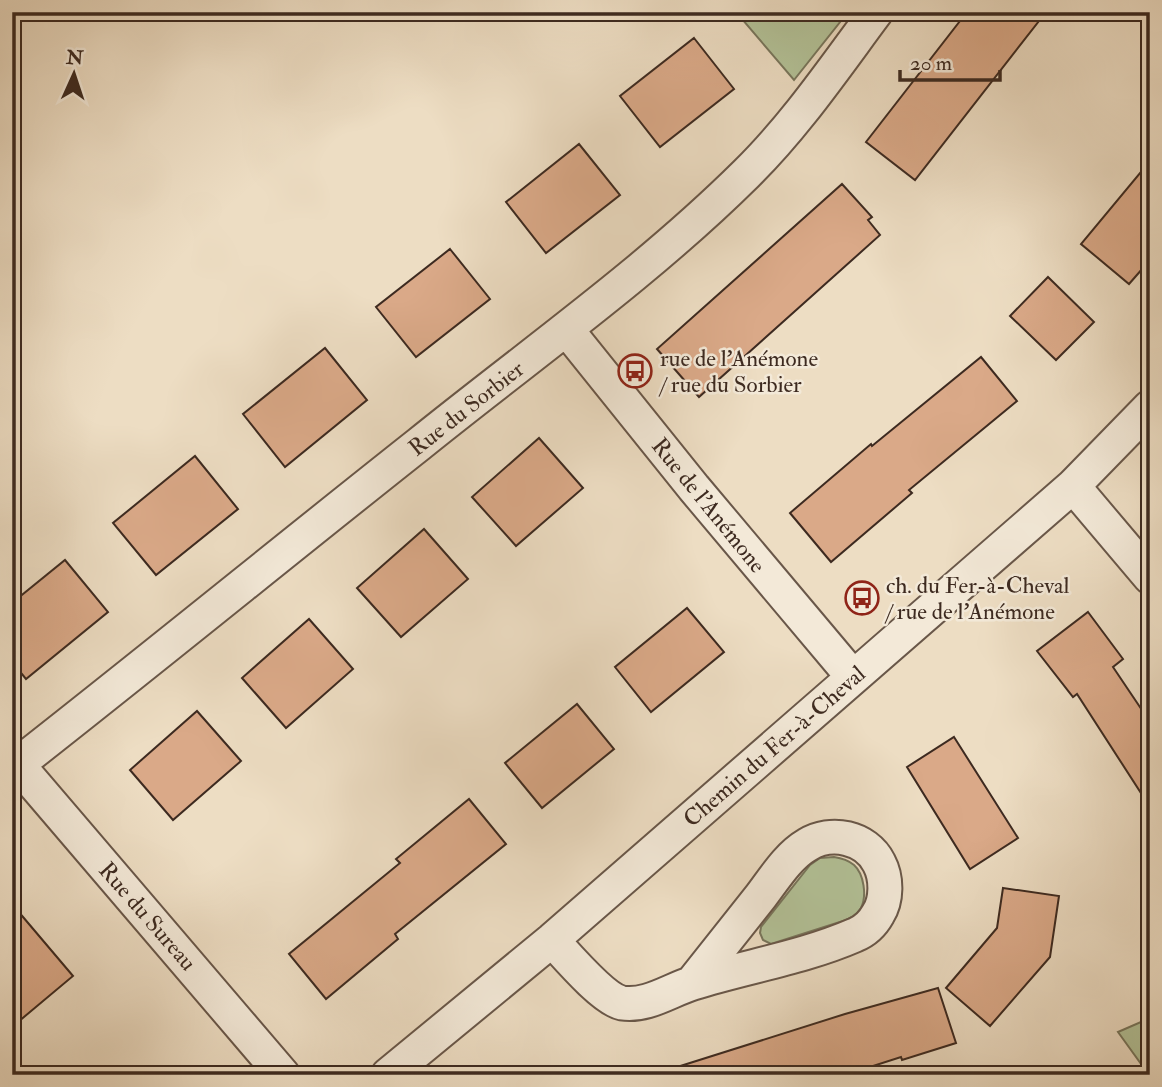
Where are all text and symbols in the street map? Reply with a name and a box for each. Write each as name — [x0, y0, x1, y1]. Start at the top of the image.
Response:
north arrow — [38, 38, 108, 108]
scale bar — [900, 38, 999, 82]
text: N — [65, 46, 85, 71]
text: 20 m — [910, 50, 952, 77]
place label: rue de l'Anémone / rue du Sorbier — [658, 344, 818, 399]
bus stop icon: rue de l'Anémone / rue du Sorbier — [616, 352, 654, 390]
street label: Rue du Sorbier — [403, 354, 530, 462]
street label: Rue de l'Anémone — [645, 432, 772, 579]
place label: ch. du Fer-à-Cheval / rue de l'Anémone — [884, 571, 1069, 626]
bus stop icon: ch. du Fer-à-Cheval / rue de l'Anémone — [843, 579, 881, 617]
street label: Chemin du Fer-à-Cheval — [677, 659, 871, 833]
street label: Rue du Sureau — [92, 856, 203, 977]

